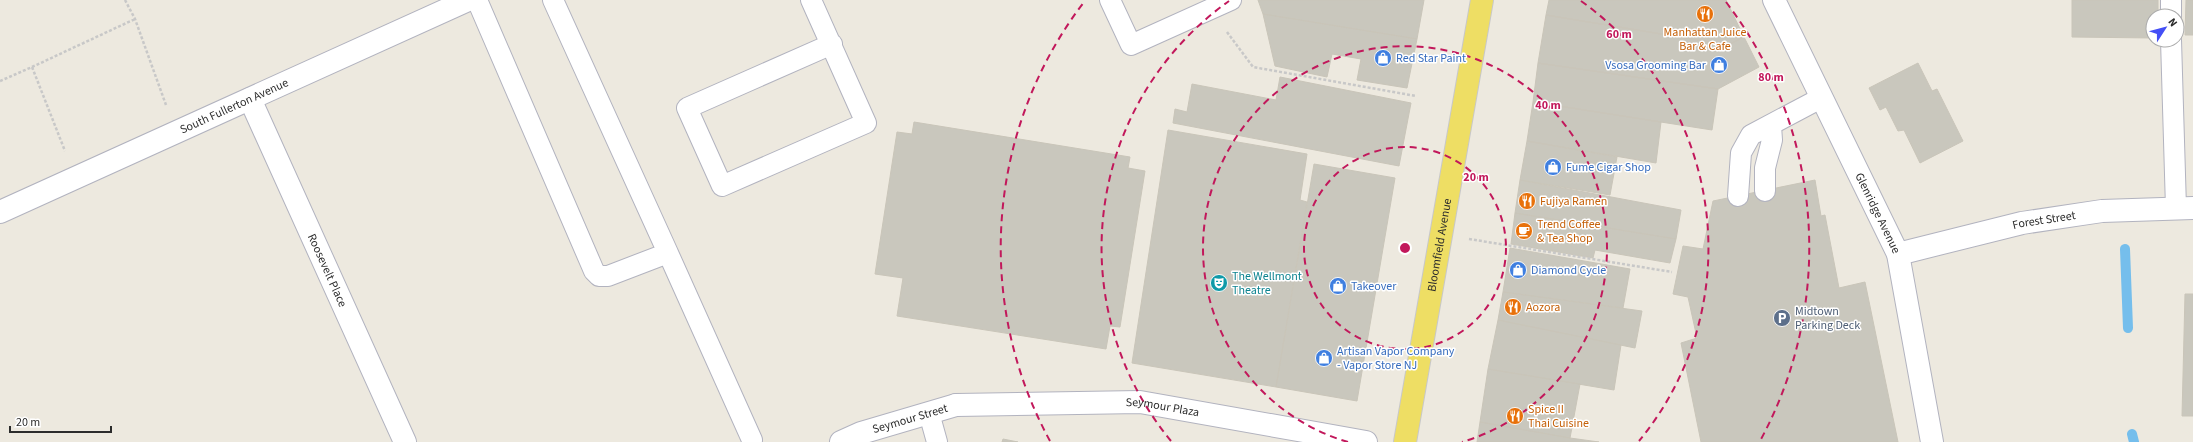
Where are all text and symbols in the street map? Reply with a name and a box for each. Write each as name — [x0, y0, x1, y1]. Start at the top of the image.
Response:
restaurant icon: Manhattan Juice Bar & Cafe — [1695, 4, 1715, 24]
north arrow — [2145, 8, 2185, 48]
text: N — [2164, 15, 2181, 30]
place label: Manhattan Juice Bar & Cafe — [1664, 24, 1746, 55]
text: 60 m — [1606, 26, 1632, 43]
shop icon: Red Star Paint — [1373, 48, 1393, 68]
place label: Red Star Paint — [1396, 50, 1466, 67]
shop icon: Vsosa Grooming Bar — [1709, 55, 1729, 75]
place label: Vsosa Grooming Bar — [1605, 57, 1707, 74]
text: 80 m — [1758, 69, 1784, 86]
street label: South Fullerton Avenue — [177, 74, 291, 138]
text: 40 m — [1535, 97, 1561, 114]
shop icon: Fume Cigar Shop — [1543, 157, 1563, 177]
place label: Fume Cigar Shop — [1566, 159, 1651, 176]
text: 20 m — [1463, 169, 1489, 186]
street label: Glenridge Avenue — [1851, 170, 1904, 257]
restaurant icon: Fujiya Ramen — [1517, 191, 1537, 211]
place label: Fujiya Ramen — [1540, 193, 1607, 210]
street label: Bloomfield Avenue — [1423, 197, 1456, 293]
street label: Forest Street — [2011, 207, 2077, 234]
place label: Trend Coffee & Tea Shop — [1537, 216, 1601, 247]
cafe icon: Trend Coffee & Tea Shop — [1514, 221, 1534, 241]
street label: Roosevelt Place — [303, 231, 351, 310]
centre of rings — [1398, 241, 1412, 255]
shop icon: Diamond Cycle — [1508, 260, 1528, 280]
place label: Diamond Cycle — [1531, 262, 1606, 279]
place label: The Wellmont Theatre — [1232, 268, 1302, 299]
theatre icon: The Wellmont Theatre — [1209, 273, 1229, 293]
shop icon: Takeover — [1328, 276, 1348, 296]
place label: Takeover — [1351, 278, 1397, 295]
restaurant icon: Aozora — [1503, 297, 1523, 317]
place label: Aozora — [1526, 299, 1560, 316]
place label: Midtown Parking Deck — [1795, 303, 1860, 334]
parking icon: Midtown Parking Deck — [1772, 308, 1792, 328]
place label: Artisan Vapor Company - Vapor Store NJ — [1337, 343, 1455, 374]
shop icon: Artisan Vapor Company - Vapor Store NJ — [1314, 348, 1334, 368]
street label: Seymour Plaza — [1126, 394, 1201, 421]
street label: Seymour Street — [870, 400, 950, 438]
place label: Spice II Thai Cuisine — [1528, 401, 1589, 432]
restaurant icon: Spice II Thai Cuisine — [1505, 406, 1525, 426]
scale bar — [10, 408, 111, 434]
text: 20 m — [16, 414, 40, 431]

